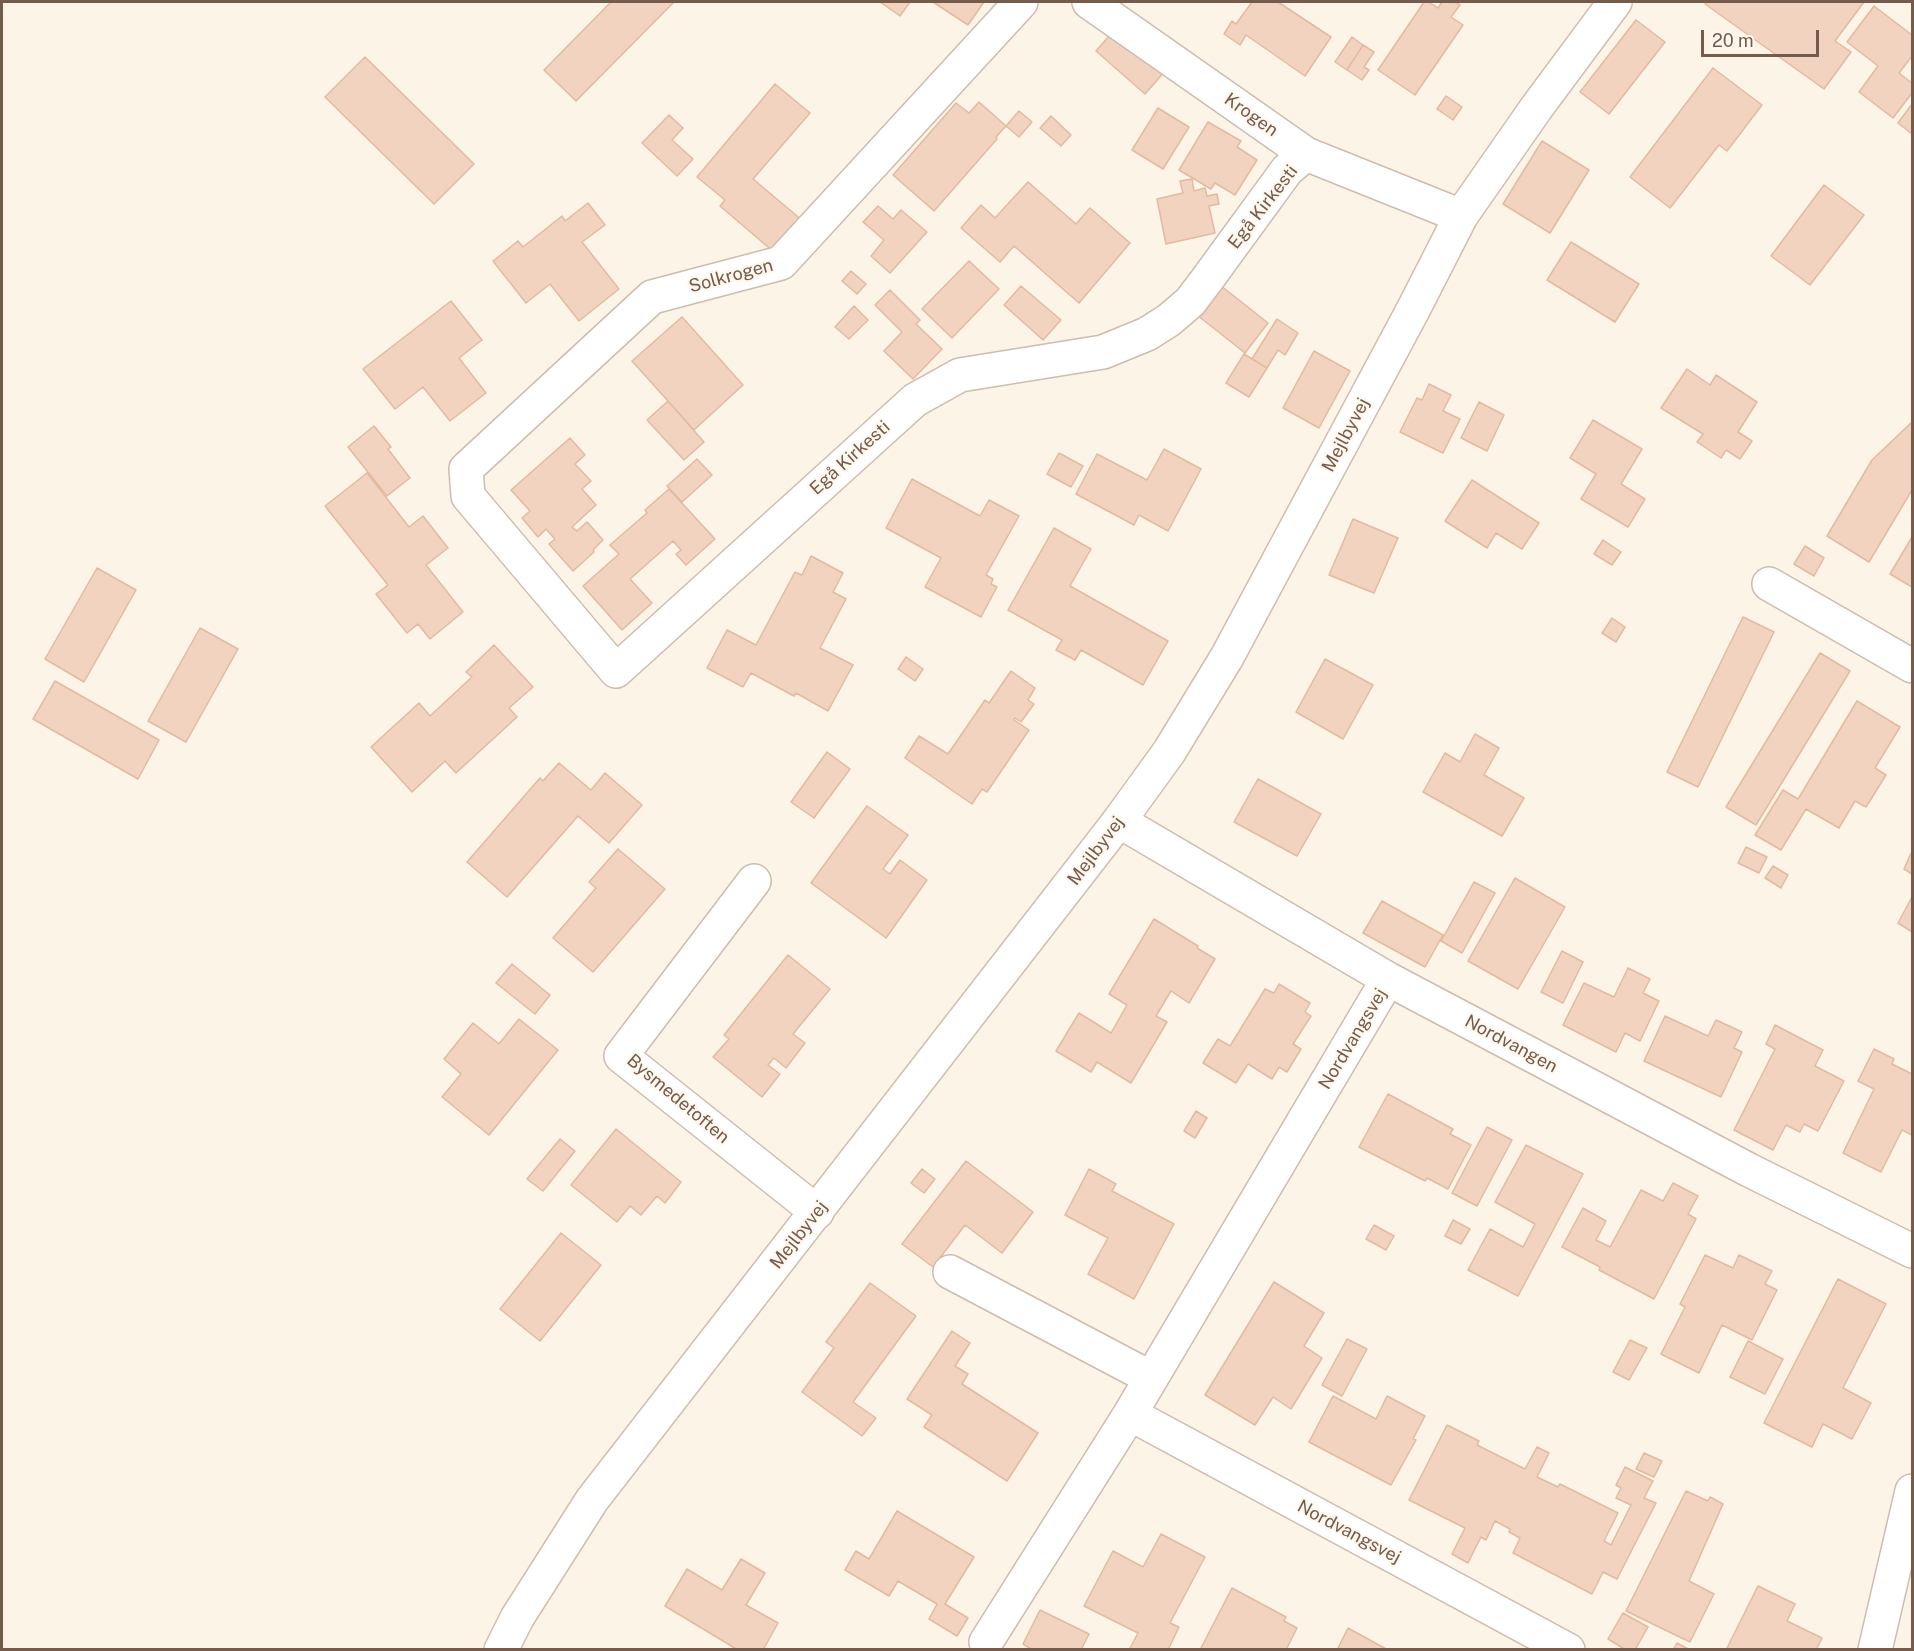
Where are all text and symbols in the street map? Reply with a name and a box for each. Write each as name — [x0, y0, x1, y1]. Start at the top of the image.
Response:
scale bar — [1704, 18, 1822, 56]
text: 20 m — [1712, 30, 1754, 51]
street label: Krogen — [1220, 89, 1282, 141]
street label: Egå Kirkesti — [1224, 161, 1302, 253]
street label: Solkrogen — [687, 254, 775, 298]
street label: Mejlbyvej — [1318, 394, 1374, 476]
street label: Egå Kirkesti — [806, 416, 894, 500]
street label: Mejlbyvej — [1063, 812, 1129, 890]
street label: Nordvangsvej — [1314, 984, 1392, 1094]
street label: Nordvangen — [1461, 1011, 1561, 1077]
street label: Bysmedetoften — [622, 1050, 734, 1148]
street label: Mejlbyvej — [766, 1197, 832, 1273]
street label: Nordvangsvej — [1293, 1496, 1405, 1568]

